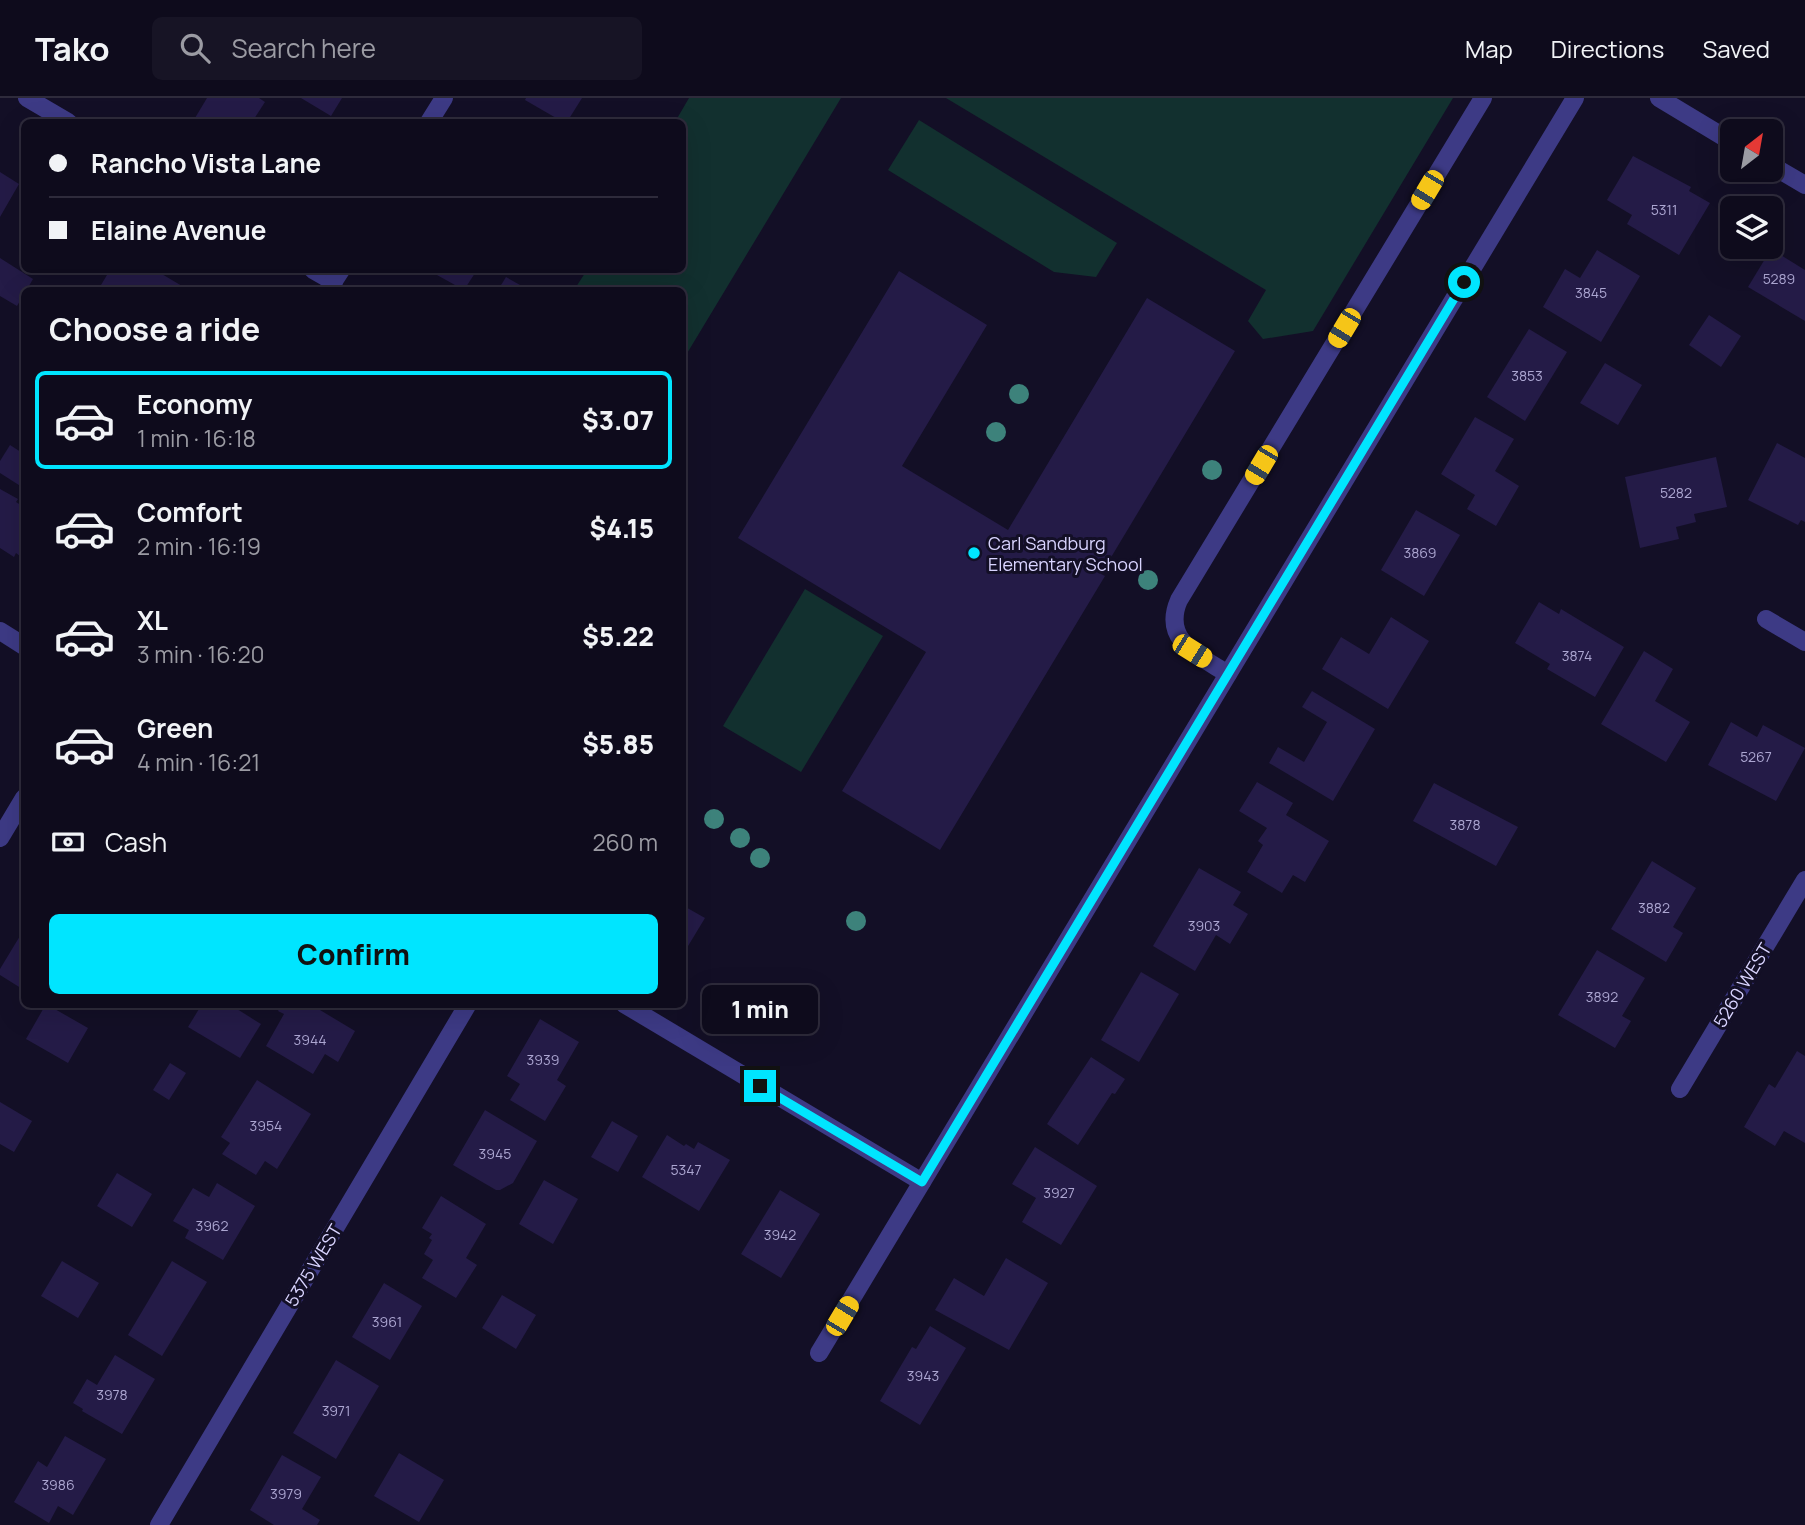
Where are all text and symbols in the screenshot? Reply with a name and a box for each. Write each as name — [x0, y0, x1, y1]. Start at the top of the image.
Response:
search box — [152, 17, 642, 80]
text: Tako — [35, 26, 110, 71]
icon: search — [176, 29, 214, 67]
text: Search here — [232, 30, 376, 66]
text: Map — [1465, 32, 1513, 65]
text: Directions — [1551, 32, 1664, 65]
text: Saved — [1702, 32, 1770, 65]
north arrow — [1720, 119, 1783, 182]
map controls — [1720, 119, 1783, 259]
text: Rancho Vista Lane — [91, 145, 321, 181]
car — [1408, 167, 1447, 213]
button: layers — [1720, 196, 1783, 259]
house number: 5311 — [1651, 200, 1677, 219]
text: Elaine Avenue — [91, 212, 266, 248]
route start — [1448, 266, 1480, 298]
house number: 5289 — [1763, 269, 1795, 288]
house number: 3845 — [1575, 283, 1607, 302]
car — [1325, 305, 1364, 351]
text: Choose a ride — [49, 307, 260, 351]
house number: 3853 — [1511, 366, 1543, 385]
text: Economy — [137, 386, 252, 422]
icon: car — [53, 389, 116, 452]
text: $3.07 — [582, 402, 654, 438]
text: 1 min · 16:18 — [137, 422, 256, 454]
car — [1242, 442, 1281, 488]
house number: 5282 — [1660, 483, 1692, 502]
text: Comfort — [137, 494, 243, 530]
icon: car — [53, 497, 116, 560]
text: $4.15 — [590, 510, 654, 546]
text: 2 min · 16:19 — [137, 530, 261, 562]
place label: Carl Sandburg Elementary School — [988, 531, 1143, 576]
house number: 3869 — [1403, 543, 1437, 562]
marker: Carl Sandburg Elementary School — [966, 545, 982, 561]
text: XL — [137, 602, 168, 638]
icon: car — [53, 605, 116, 668]
text: $5.22 — [582, 618, 654, 654]
car — [1169, 631, 1216, 671]
text: 3 min · 16:20 — [137, 638, 265, 670]
house number: 3874 — [1562, 646, 1592, 665]
text: Green — [137, 710, 213, 746]
icon: car — [53, 713, 116, 776]
text: $5.85 — [582, 726, 654, 762]
text: 4 min · 16:21 — [137, 746, 260, 778]
house number: 5267 — [1740, 747, 1772, 766]
house number: 3878 — [1449, 815, 1481, 834]
icon: cash — [49, 823, 87, 861]
text: Cash — [105, 824, 167, 860]
text: 260 m — [592, 826, 658, 858]
house number: 3882 — [1638, 898, 1670, 917]
button: Confirm — [49, 914, 658, 994]
house number: 3903 — [1188, 916, 1220, 935]
street label: 5260 WEST — [1707, 938, 1777, 1032]
callout: 1 min — [702, 984, 818, 1034]
house number: 3892 — [1586, 987, 1618, 1006]
text: 1 min — [731, 993, 789, 1025]
house number: 3944 — [293, 1030, 327, 1049]
house number: 3939 — [527, 1050, 559, 1069]
route end — [744, 1070, 776, 1102]
house number: 3954 — [250, 1116, 282, 1135]
house number: 3945 — [479, 1144, 511, 1163]
house number: 5347 — [670, 1160, 702, 1179]
house number: 3927 — [1043, 1183, 1075, 1202]
house number: 3962 — [195, 1216, 229, 1235]
street label: 5375 WEST — [279, 1219, 347, 1311]
house number: 3942 — [764, 1225, 796, 1244]
car — [823, 1293, 862, 1339]
house number: 3961 — [372, 1312, 402, 1331]
house number: 3943 — [907, 1366, 939, 1385]
house number: 3978 — [96, 1385, 128, 1404]
house number: 3971 — [322, 1401, 350, 1420]
house number: 3986 — [41, 1475, 75, 1494]
house number: 3979 — [270, 1484, 302, 1503]

